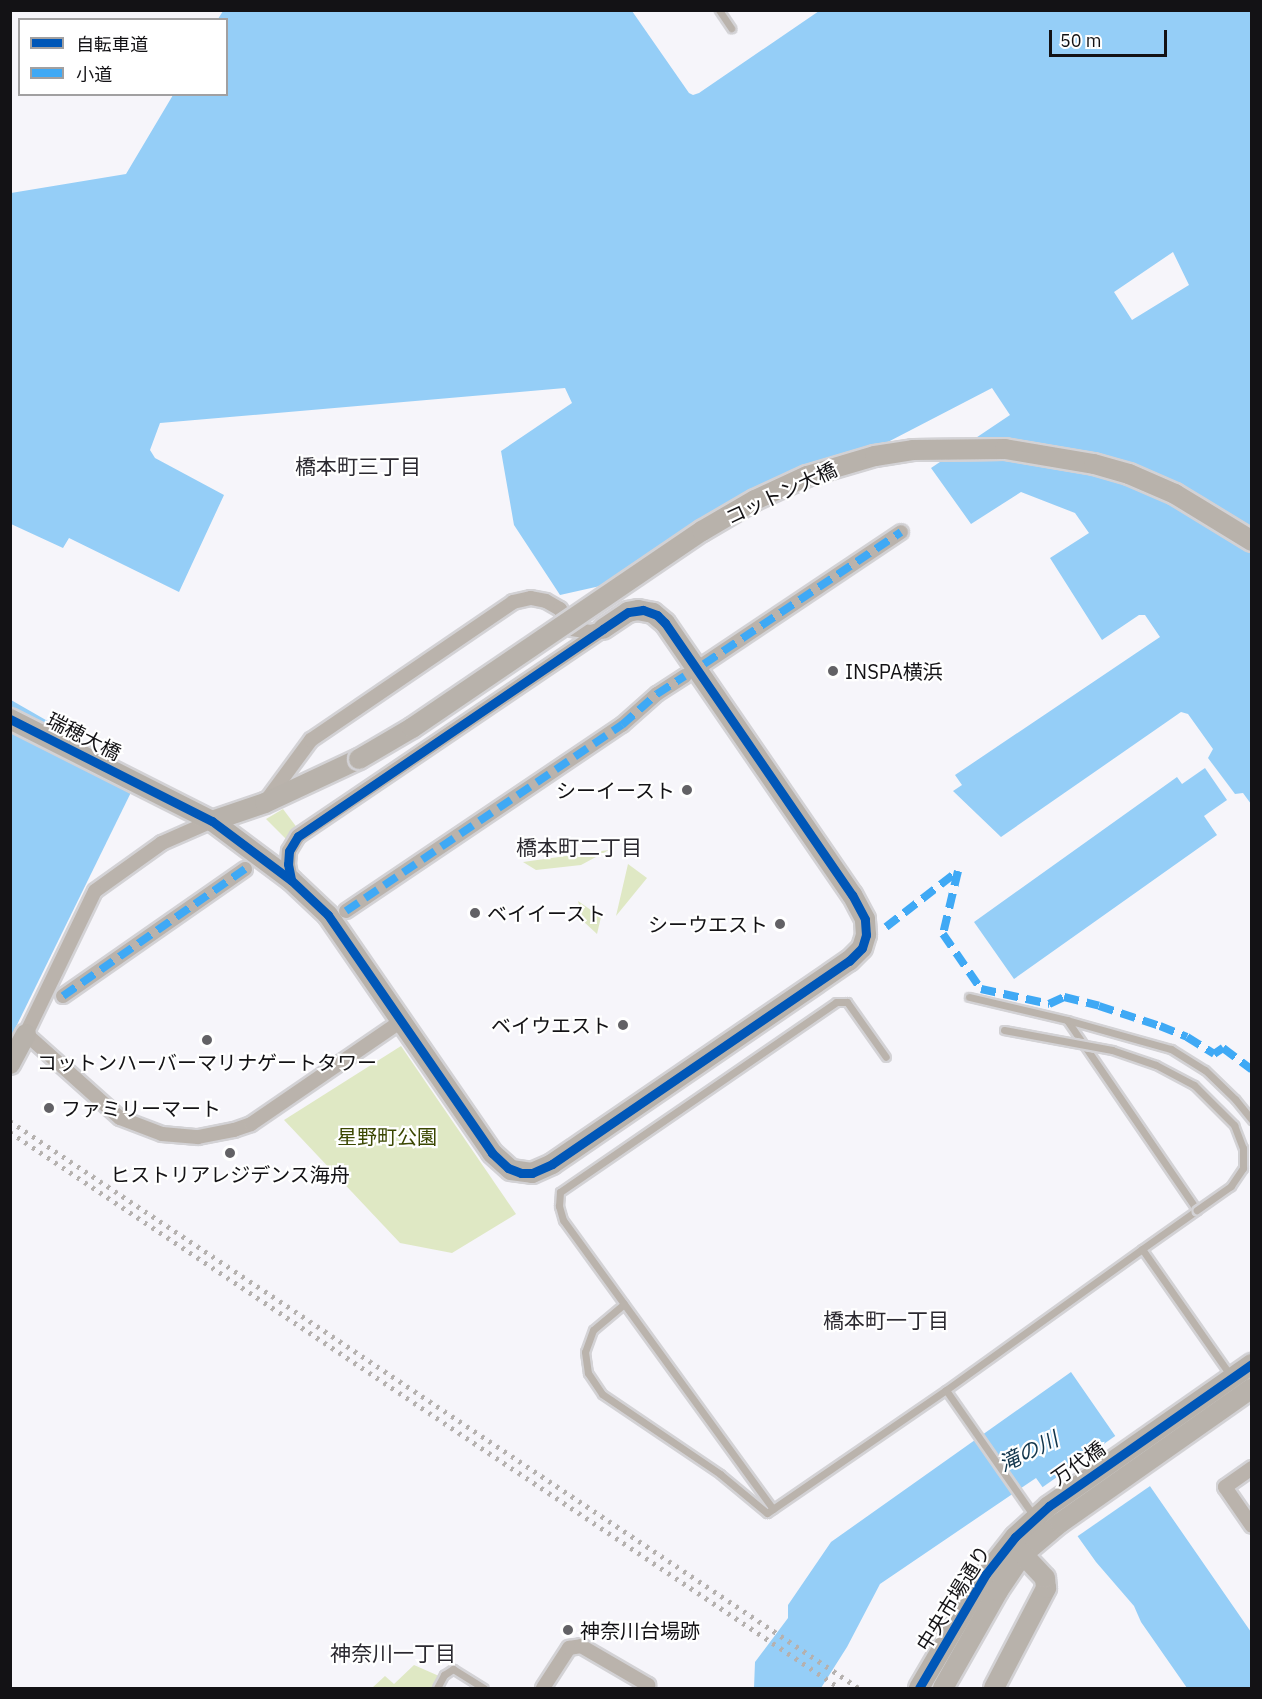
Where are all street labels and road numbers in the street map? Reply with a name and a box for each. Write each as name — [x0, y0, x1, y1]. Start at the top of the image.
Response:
street label: コットン大橋 — [722, 457, 840, 529]
street label: 瑞穂大橋 — [43, 707, 125, 765]
street label: 万代橋 — [1047, 1436, 1109, 1490]
street label: 中央市場通り — [911, 1541, 995, 1655]

